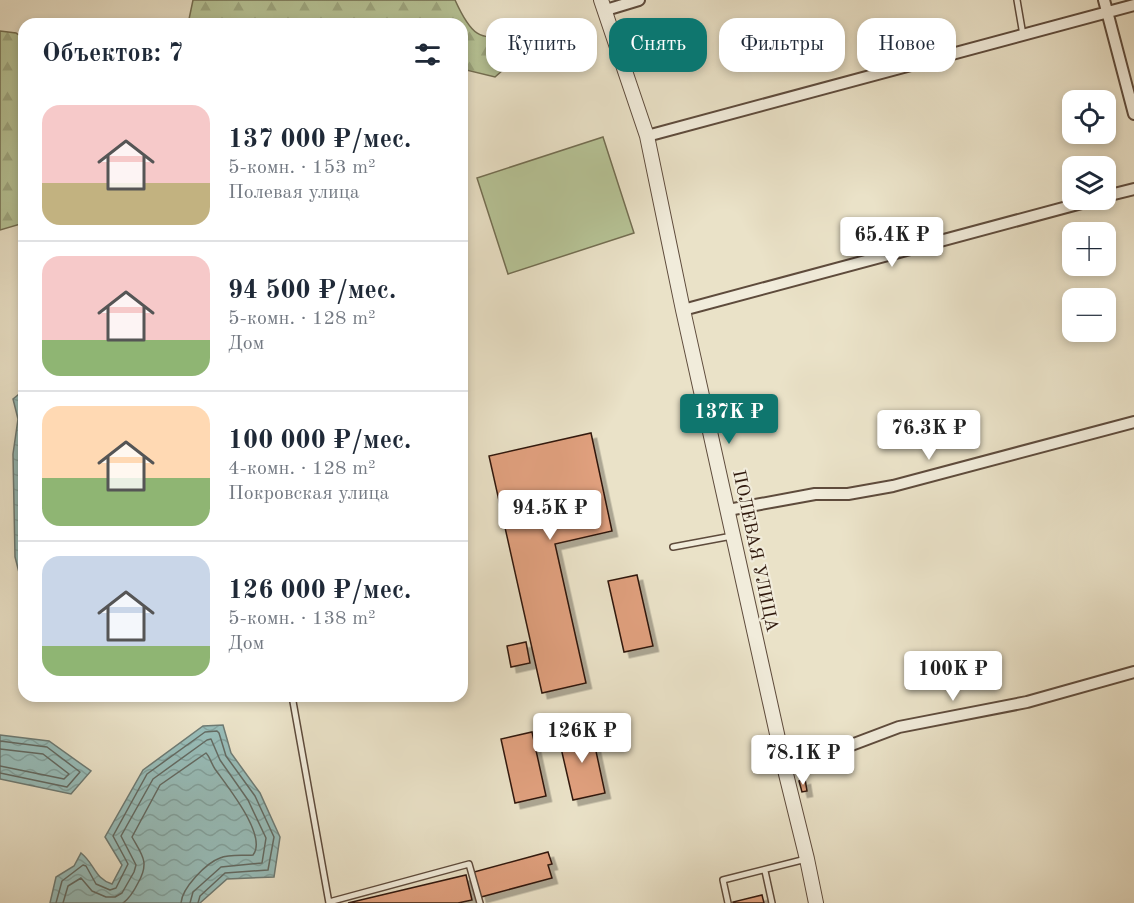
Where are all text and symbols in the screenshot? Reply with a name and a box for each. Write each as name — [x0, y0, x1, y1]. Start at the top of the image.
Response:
chip: Купить — [486, 18, 597, 72]
chip: Снять — [609, 18, 707, 72]
chip: Фильтры — [719, 18, 845, 72]
chip: Новое — [857, 18, 956, 72]
icon: filters — [411, 38, 444, 71]
text: Объектов: 7 — [42, 41, 183, 67]
map controls — [1062, 90, 1116, 342]
button: locate — [1062, 90, 1116, 144]
text: 137 000 ₽/мес. — [228, 127, 411, 153]
icon: home — [90, 129, 162, 201]
button: layers — [1062, 156, 1116, 210]
text: 5-комн. · 153 m² — [228, 158, 376, 178]
text: Полевая улица — [228, 183, 360, 203]
pin: 65.4K ₽ — [837, 217, 947, 268]
button: + — [1062, 222, 1116, 276]
text: 65.4K ₽ — [854, 226, 930, 246]
text: 94 500 ₽/мес. — [228, 278, 396, 304]
icon: home — [90, 280, 162, 352]
button: − — [1062, 288, 1116, 342]
text: 5-комн. · 128 m² — [228, 309, 376, 329]
text: Дом — [228, 334, 264, 354]
pin: 137K ₽ — [680, 394, 778, 445]
text: 137K ₽ — [694, 403, 764, 423]
pin: 76.3K ₽ — [874, 410, 984, 461]
text: 76.3K ₽ — [891, 419, 967, 439]
text: 100 000 ₽/мес. — [228, 428, 411, 454]
icon: home — [90, 430, 162, 502]
text: 4-комн. · 128 m² — [228, 459, 376, 479]
street label: ПОЛЕВАЯ УЛИЦА — [729, 468, 781, 634]
text: Покровская улица — [228, 484, 389, 504]
pin: 94.5K ₽ — [495, 490, 605, 541]
text: 94.5K ₽ — [512, 499, 588, 519]
text: 126 000 ₽/мес. — [228, 578, 411, 604]
icon: home — [90, 580, 162, 652]
text: 5-комн. · 138 m² — [228, 609, 376, 629]
text: Дом — [228, 634, 264, 654]
pin: 100K ₽ — [904, 651, 1002, 702]
text: 100K ₽ — [918, 660, 988, 680]
pin: 126K ₽ — [533, 713, 631, 764]
text: 126K ₽ — [547, 722, 617, 742]
pin: 78.1K ₽ — [748, 735, 858, 786]
text: 78.1K ₽ — [765, 744, 841, 764]

